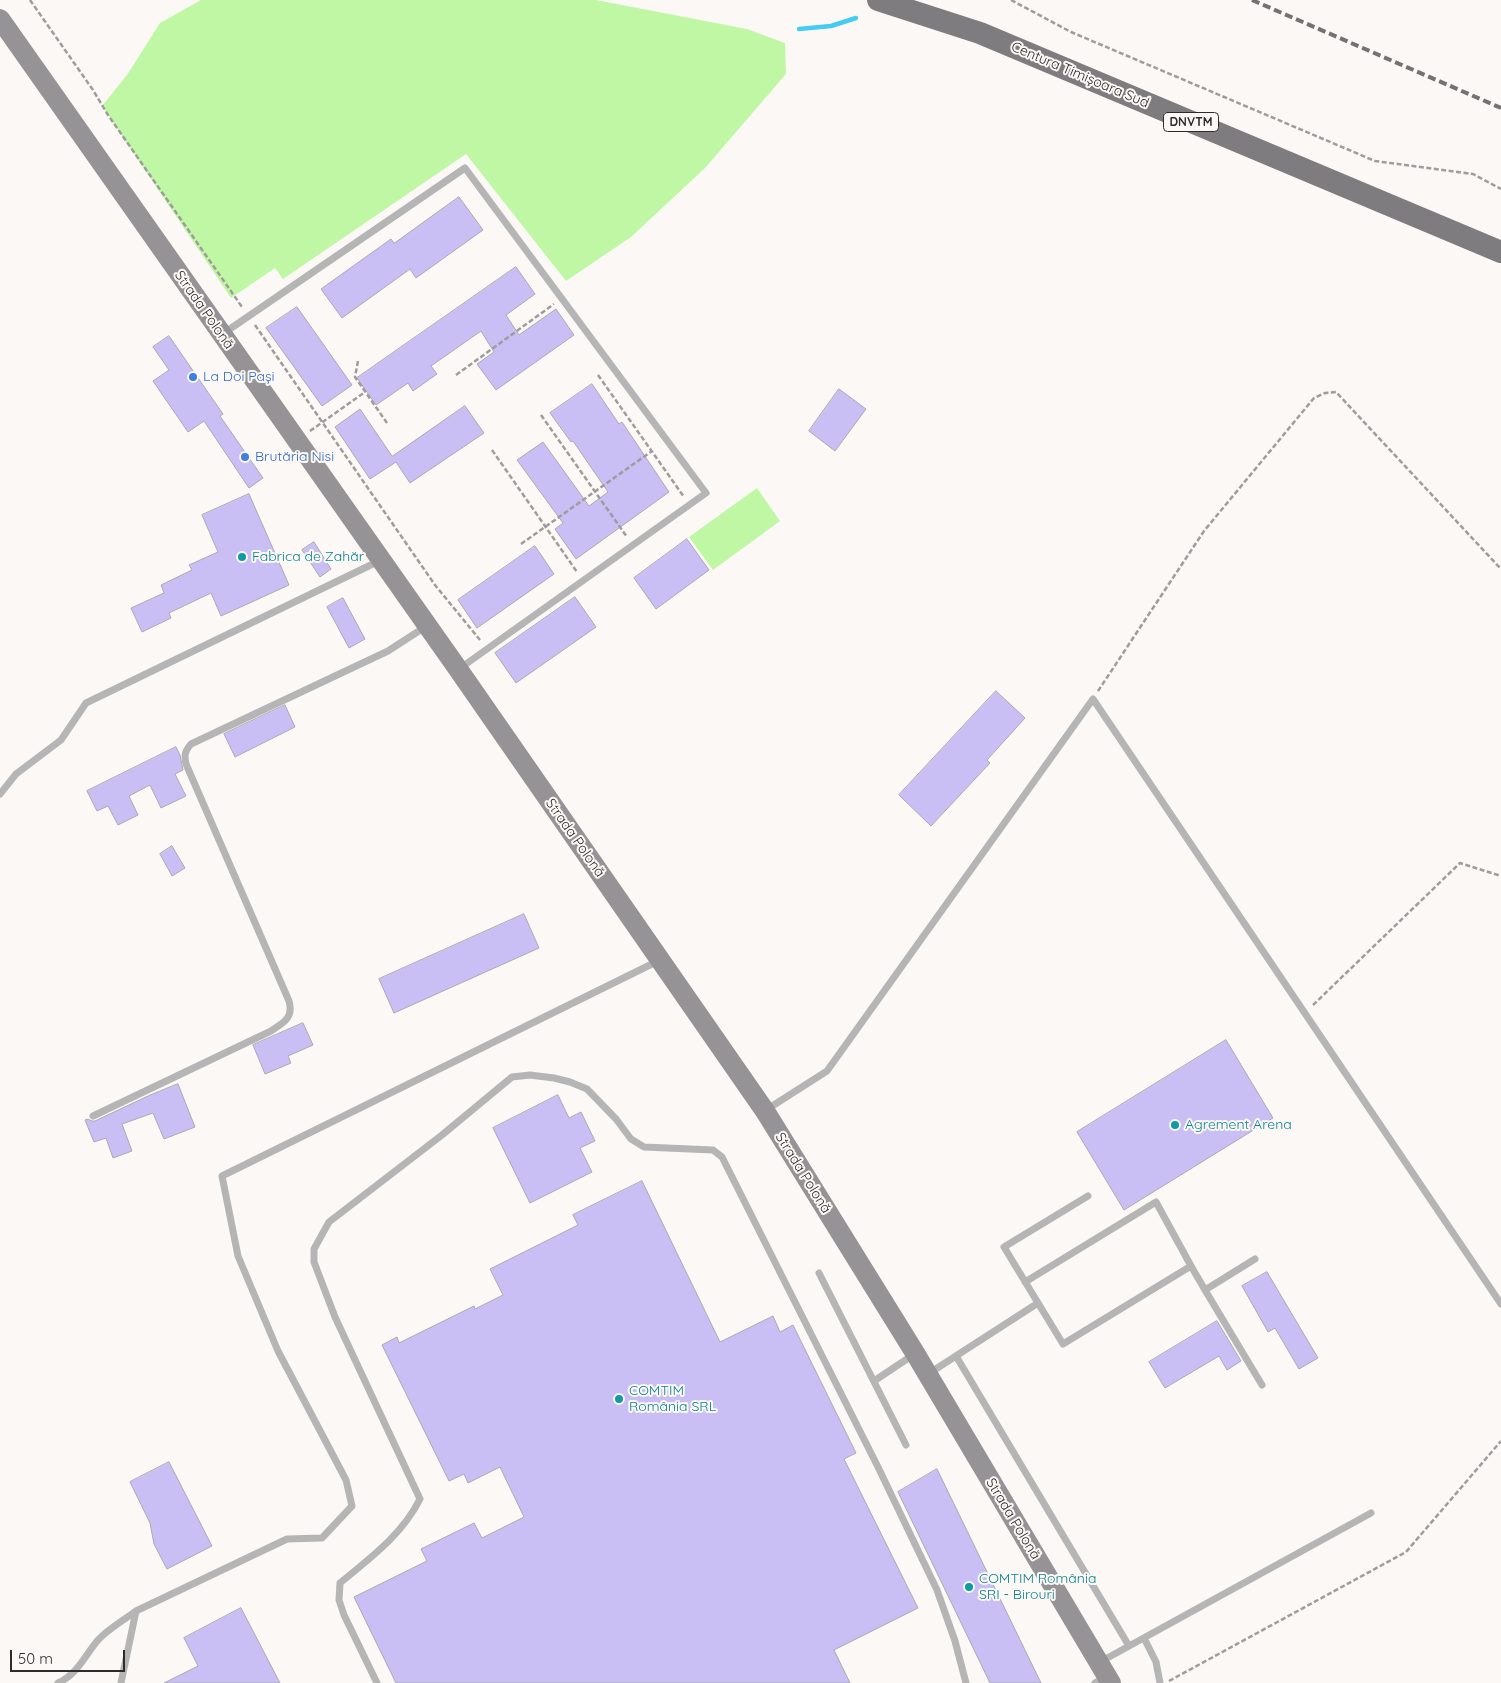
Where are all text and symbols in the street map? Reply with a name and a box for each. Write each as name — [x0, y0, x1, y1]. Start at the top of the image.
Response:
street label: Centura Timișoara Sud — [1009, 38, 1151, 112]
road number: DNVTM — [1164, 112, 1218, 132]
street label: Strada Polonă — [171, 268, 237, 352]
place label: La Doi Pași — [203, 369, 275, 385]
marker: La Doi Pași — [187, 371, 199, 383]
place label: Brutăria Nisi — [255, 449, 334, 465]
marker: Brutăria Nisi — [239, 451, 251, 463]
place label: Fabrica de Zahăr — [252, 549, 364, 565]
marker: Fabrica de Zahăr — [236, 551, 248, 563]
street label: Strada Polonă — [542, 796, 608, 880]
place label: Agrement Arena — [1185, 1117, 1292, 1133]
marker: Agrement Arena — [1169, 1119, 1181, 1131]
street label: Strada Polonă — [772, 1130, 834, 1216]
place label: COMTIM România SRL — [629, 1383, 716, 1415]
marker: COMTIM România SRL — [613, 1393, 625, 1405]
street label: Strada Polonă — [982, 1475, 1044, 1563]
place label: COMTIM România SRI - Birouri — [979, 1571, 1096, 1604]
marker: COMTIM România SRI - Birouri — [963, 1581, 975, 1593]
scale bar — [12, 1640, 128, 1672]
text: 50 m — [18, 1649, 53, 1668]

